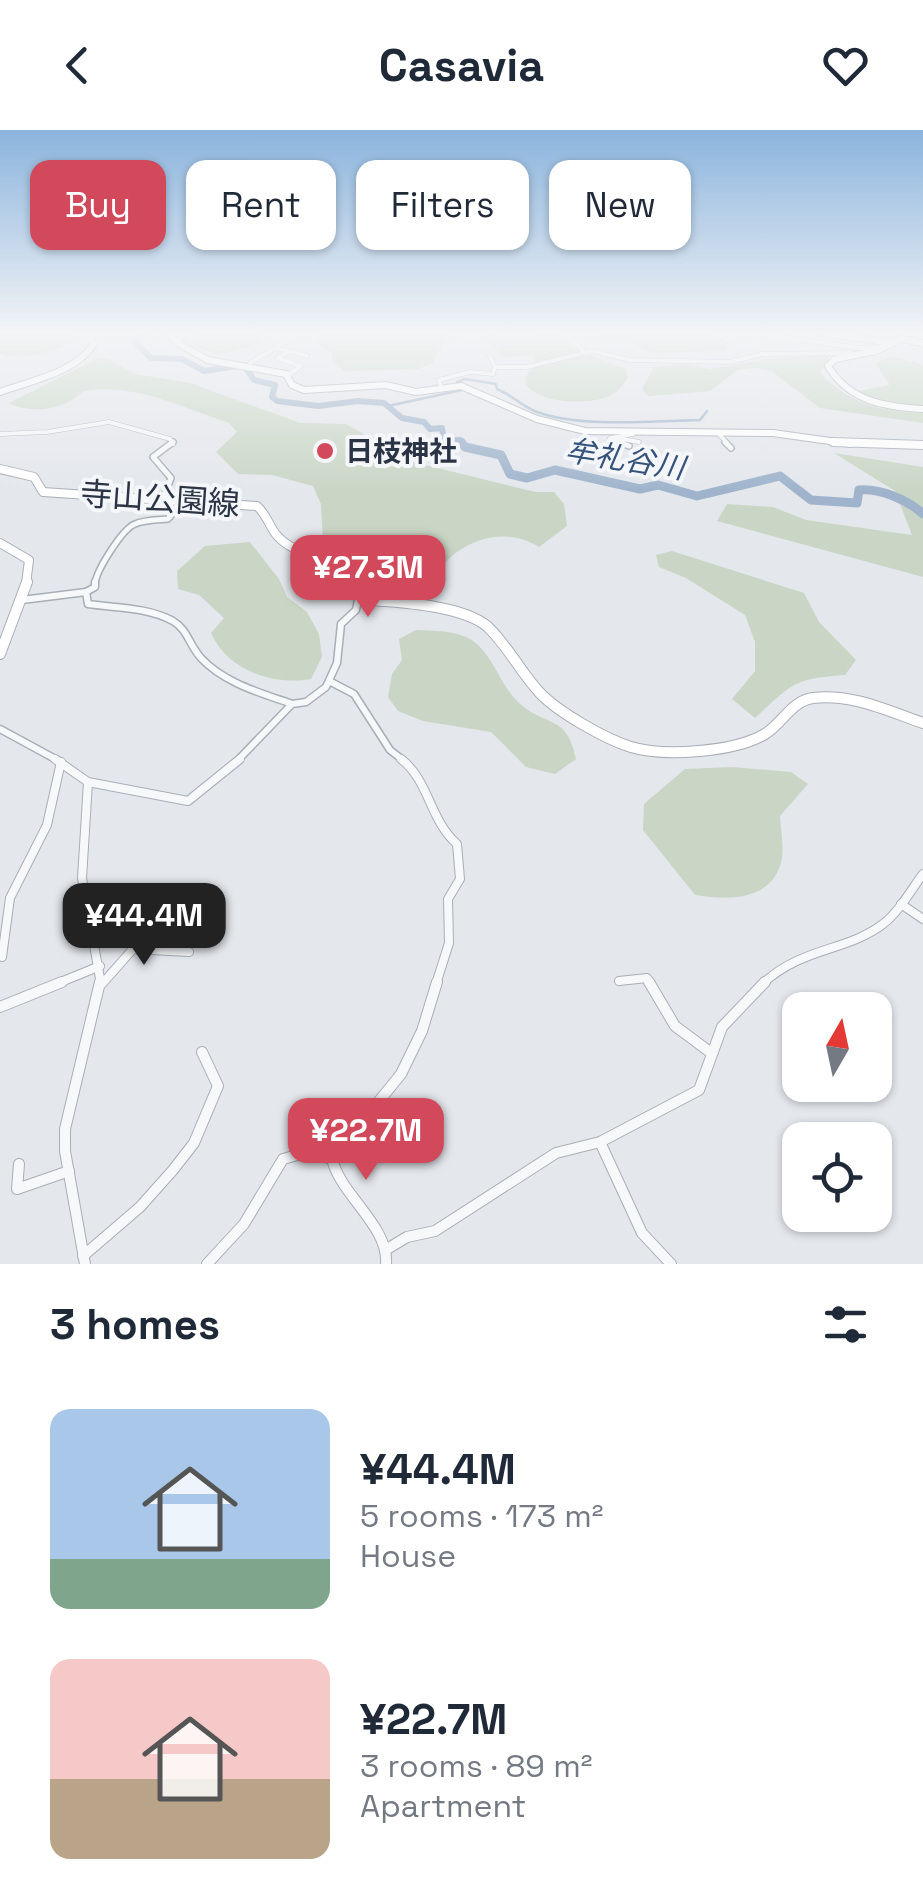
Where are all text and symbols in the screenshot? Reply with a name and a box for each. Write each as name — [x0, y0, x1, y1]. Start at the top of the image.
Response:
text: Casavia — [379, 37, 544, 94]
icon: back — [50, 38, 105, 93]
icon: heart — [818, 38, 873, 93]
chip: Buy — [30, 160, 166, 250]
chip: Rent — [186, 160, 336, 250]
chip: Filters — [356, 160, 529, 250]
chip: New — [549, 160, 691, 250]
water label: 牟礼谷川 — [563, 430, 690, 488]
place label: 日枝神社 — [345, 433, 457, 469]
marker: 日枝神社 — [314, 440, 336, 462]
street label: 寺山公園線 — [79, 473, 241, 525]
pin: ¥27.3M — [287, 535, 449, 620]
text: ¥27.3M — [312, 547, 424, 587]
pin: ¥44.4M — [63, 883, 225, 968]
text: ¥44.4M — [85, 895, 203, 935]
north arrow — [782, 992, 892, 1102]
map controls — [782, 992, 892, 1232]
pin: ¥22.7M — [285, 1098, 447, 1183]
text: ¥22.7M — [310, 1110, 422, 1150]
button: locate — [782, 1122, 892, 1232]
icon: filters — [818, 1297, 873, 1352]
text: 3 homes — [50, 1298, 220, 1351]
text: ¥44.4M — [360, 1443, 516, 1496]
icon: home — [130, 1449, 250, 1569]
text: 5 rooms · 173 m² — [360, 1496, 603, 1536]
text: House — [360, 1536, 456, 1576]
text: ¥22.7M — [360, 1693, 507, 1746]
icon: home — [130, 1699, 250, 1819]
text: 3 rooms · 89 m² — [360, 1746, 592, 1786]
text: Apartment — [360, 1786, 526, 1826]

